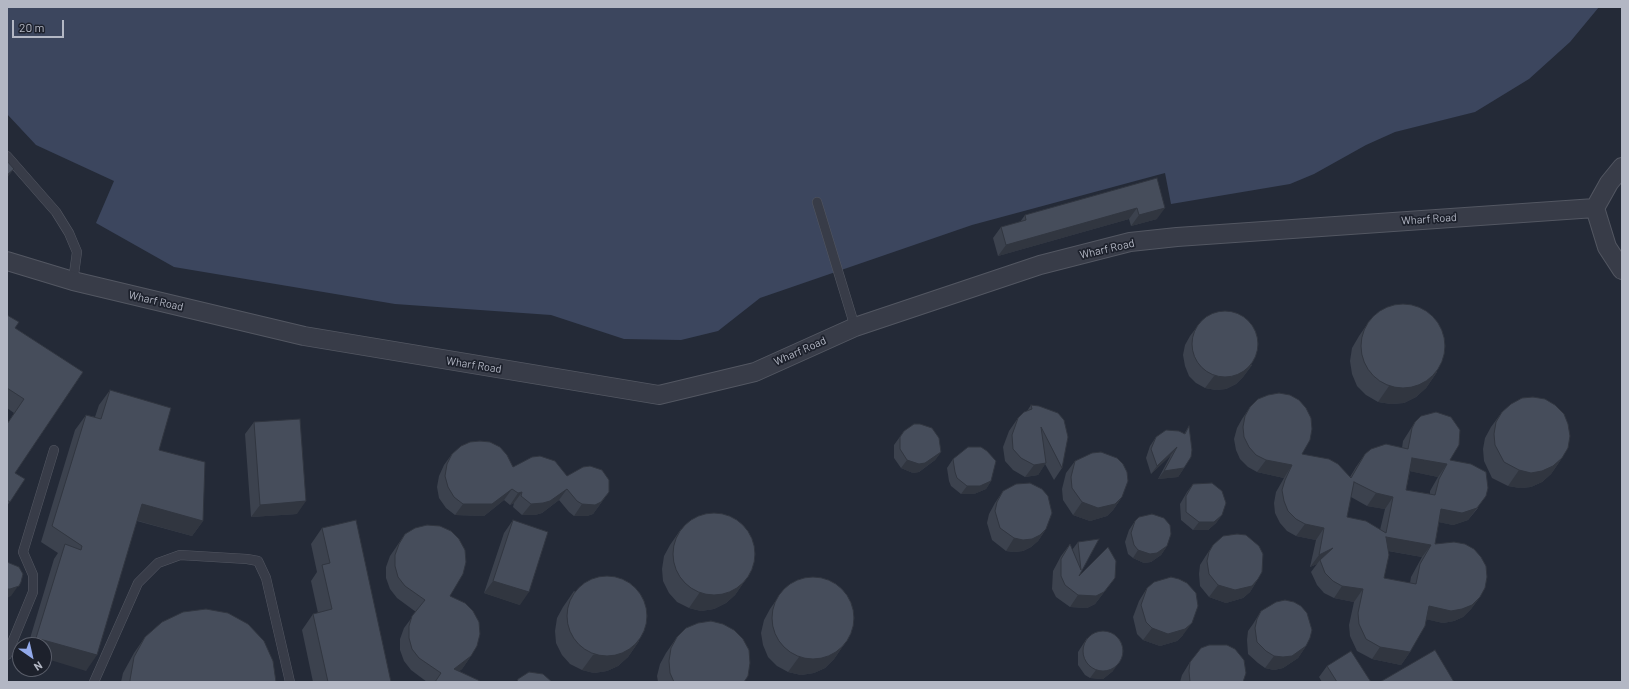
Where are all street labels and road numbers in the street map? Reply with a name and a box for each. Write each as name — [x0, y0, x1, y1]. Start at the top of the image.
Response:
street label: Wharf Road — [1401, 210, 1457, 228]
street label: Wharf Road — [1078, 236, 1136, 262]
street label: Wharf Road — [127, 288, 185, 314]
street label: Wharf Road — [772, 334, 828, 368]
street label: Wharf Road — [445, 354, 503, 376]

